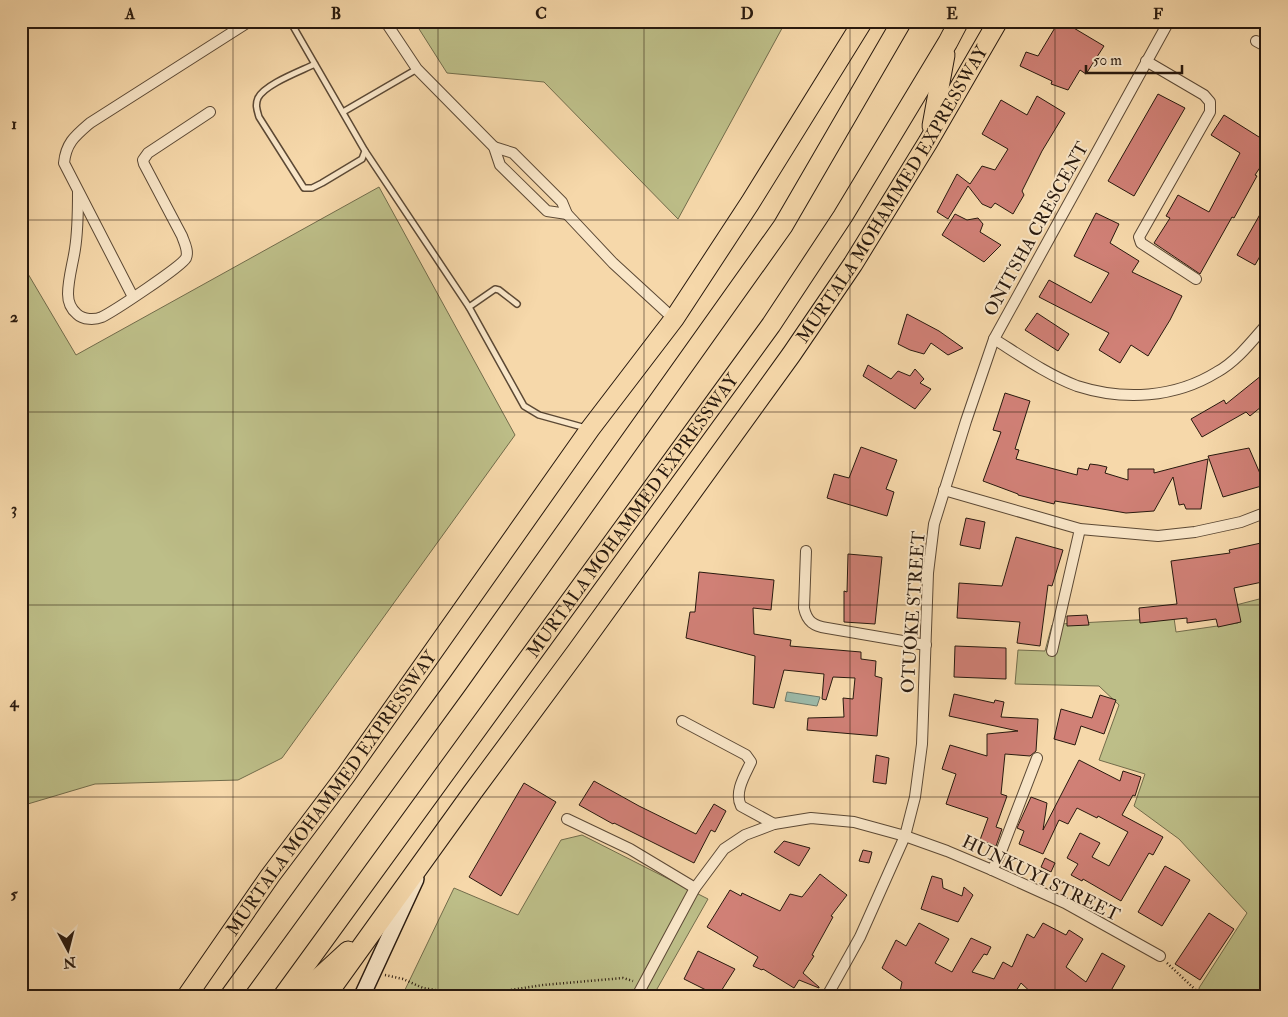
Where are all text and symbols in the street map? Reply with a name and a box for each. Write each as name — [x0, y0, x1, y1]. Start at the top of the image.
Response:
text: A — [124, 4, 136, 24]
text: B — [331, 4, 341, 24]
text: C — [535, 4, 547, 24]
text: D — [740, 4, 754, 24]
text: E — [946, 4, 958, 24]
text: F — [1153, 4, 1163, 24]
street label: MURTALA MOHAMMED EXPRESSWAY — [792, 41, 994, 348]
scale bar — [1086, 42, 1182, 74]
text: 50 m — [1093, 51, 1122, 70]
text: 1 — [11, 114, 17, 134]
street label: ONITSHA CRESCENT — [979, 137, 1094, 320]
text: 2 — [10, 307, 18, 327]
street label: MURTALA MOHAMMED EXPRESSWAY — [522, 369, 744, 663]
text: 3 — [11, 499, 17, 519]
street label: OTUOKE STREET — [896, 530, 931, 694]
street label: MURTALA MOHAMMED EXPRESSWAY — [221, 646, 442, 940]
text: 4 — [9, 692, 20, 712]
street label: HUNKUYI STREET — [958, 830, 1124, 927]
text: 5 — [10, 884, 18, 904]
north arrow — [42, 924, 92, 974]
text: N — [62, 953, 78, 972]

